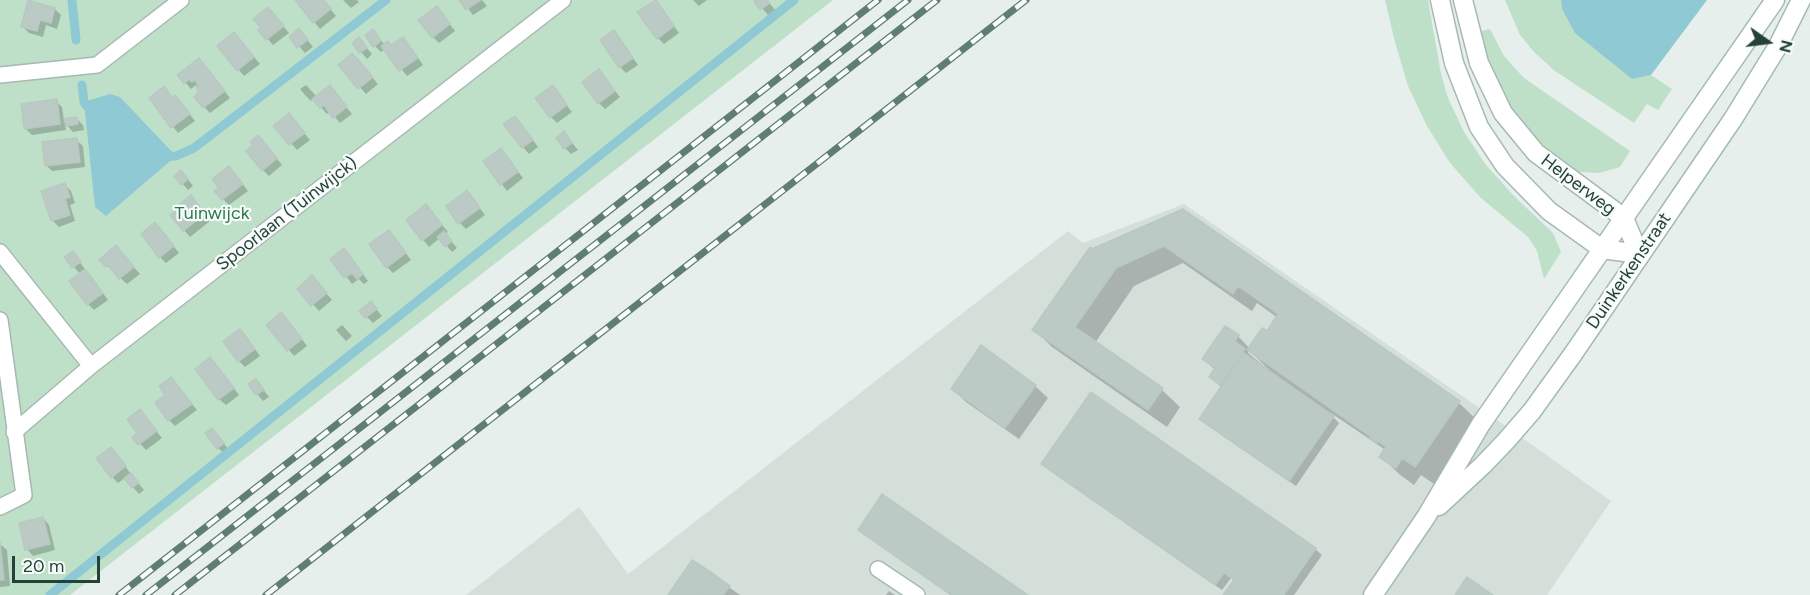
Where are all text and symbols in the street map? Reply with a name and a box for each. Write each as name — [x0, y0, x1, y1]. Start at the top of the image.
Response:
north arrow — [1738, 12, 1798, 72]
text: N — [1775, 38, 1797, 55]
street label: Helperweg — [1536, 150, 1620, 220]
street label: Spoorlaan (Tuinwijck) — [212, 152, 362, 276]
park label: Tuinwijck — [175, 203, 249, 225]
street label: Duinkerkenstraat — [1582, 209, 1676, 333]
scale bar — [15, 544, 104, 582]
text: 20 m — [23, 555, 64, 577]

